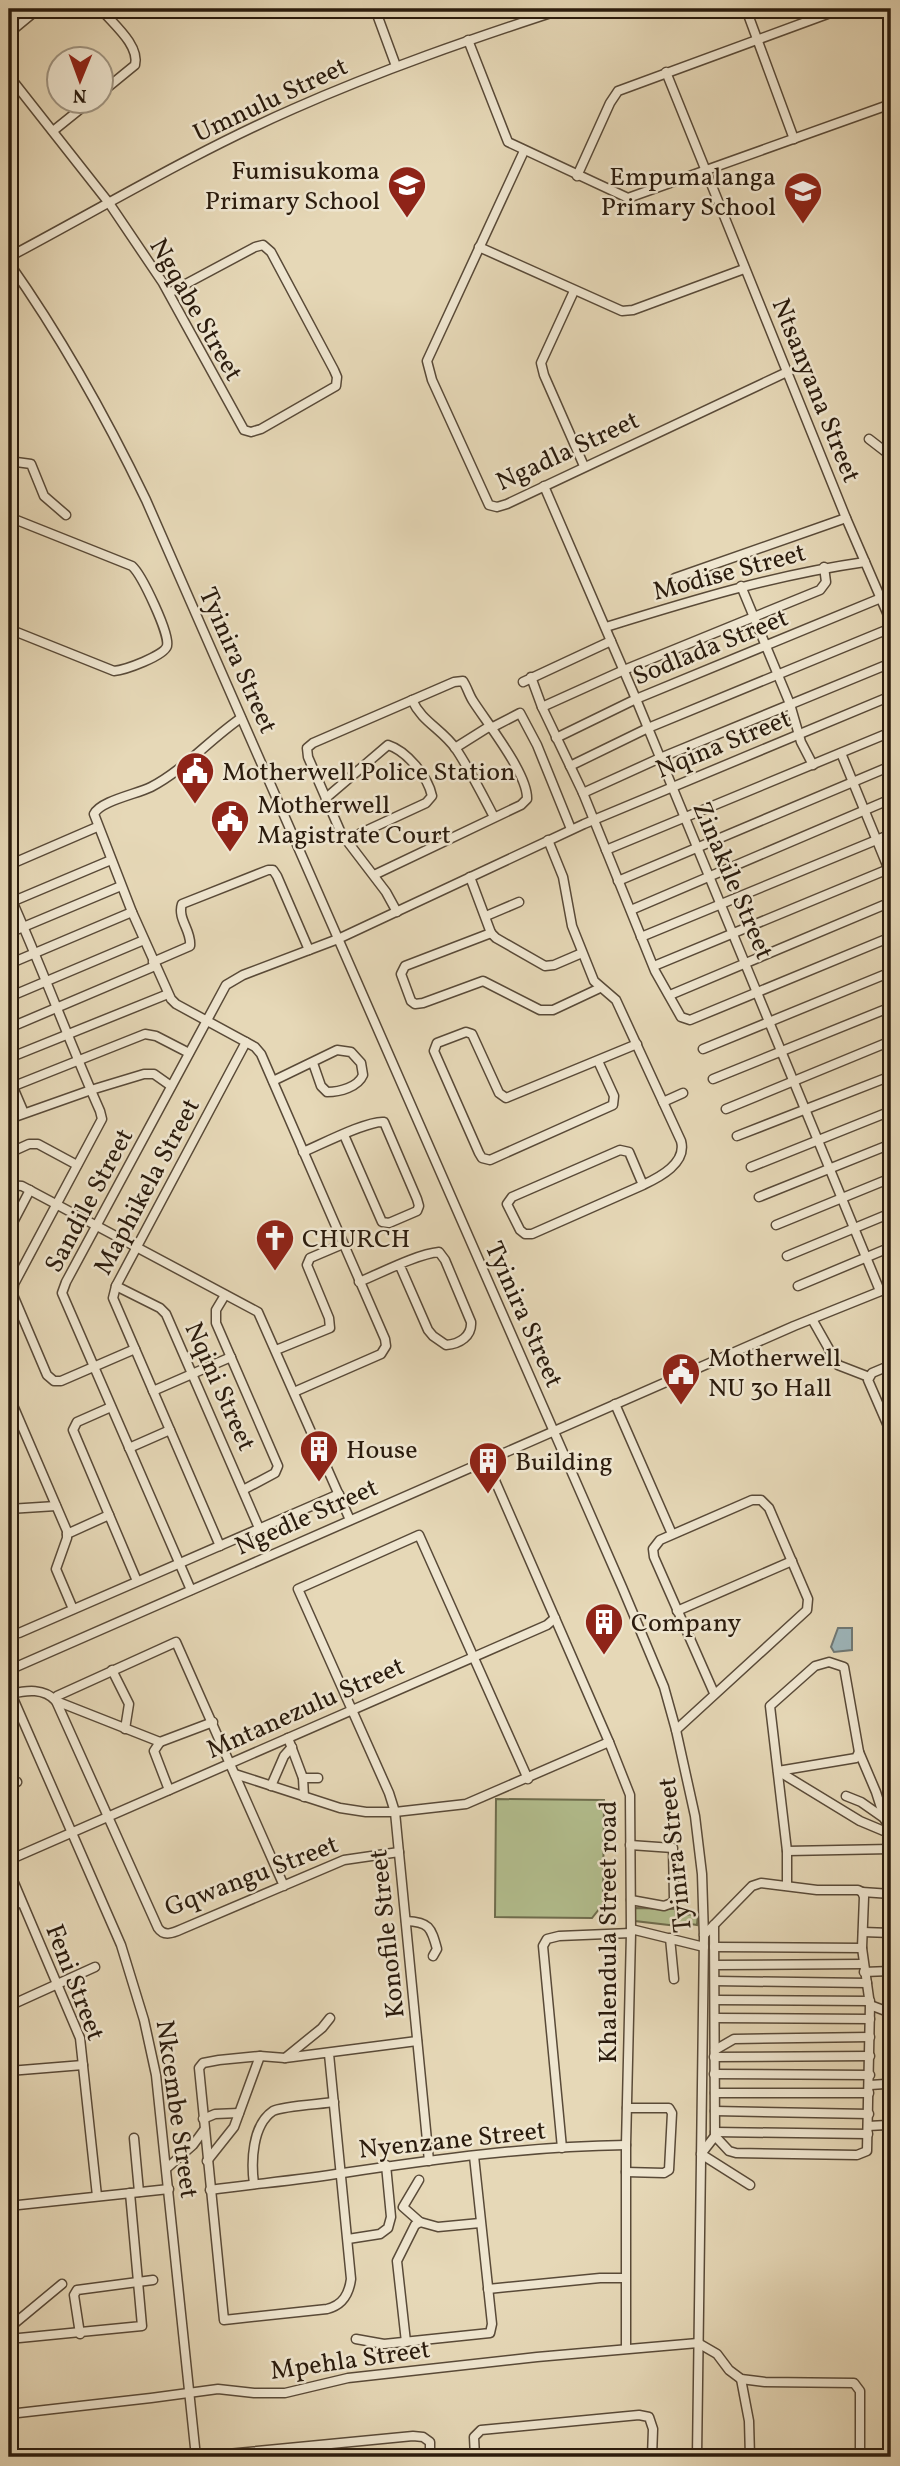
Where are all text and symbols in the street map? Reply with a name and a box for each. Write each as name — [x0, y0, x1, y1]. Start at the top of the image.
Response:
north arrow — [46, 46, 116, 116]
street label: Umnulu Street — [188, 49, 354, 152]
text: N — [72, 82, 87, 108]
place label: Fumisukoma Primary School — [205, 154, 380, 220]
place label: Empumalanga Primary School — [601, 160, 776, 226]
school or university icon: Fumisukoma Primary School — [386, 164, 428, 219]
school or university icon: Empumalanga Primary School — [782, 170, 824, 225]
street label: Ngqabe Street — [140, 232, 251, 388]
street label: Ntsanyana Street — [762, 293, 869, 488]
street label: Ngadla Street — [490, 403, 645, 501]
street label: Modise Street — [649, 535, 810, 611]
street label: Tyinira Street — [189, 582, 285, 740]
street label: Sodlada Street — [628, 600, 794, 695]
street label: Nqina Street — [651, 701, 797, 788]
public building icon: Motherwell Police Station — [174, 750, 216, 805]
place label: Motherwell Police Station — [222, 755, 516, 791]
place label: Motherwell Magistrate Court — [257, 788, 451, 854]
street label: Zinakile Street — [683, 796, 782, 965]
public building icon: Motherwell Magistrate Court — [209, 798, 251, 853]
street label: Maphikela Street — [86, 1092, 210, 1282]
street label: Sandile Street — [37, 1122, 143, 1279]
church icon: CHURCH — [254, 1217, 296, 1272]
place label: CHURCH — [302, 1222, 410, 1258]
street label: Tyinira Street — [475, 1236, 571, 1394]
street label: Nqini Street — [175, 1316, 264, 1457]
place label: Motherwell NU 30 Hall — [708, 1341, 841, 1407]
public building icon: Motherwell NU 30 Hall — [660, 1351, 702, 1406]
building icon: House — [298, 1428, 340, 1483]
place label: House — [346, 1433, 418, 1469]
building icon: Building — [467, 1440, 509, 1495]
place label: Building — [515, 1445, 613, 1481]
street label: Ngedle Street — [230, 1470, 384, 1565]
building icon: Company — [583, 1601, 625, 1656]
place label: Company — [631, 1606, 741, 1642]
street label: Mntanezulu Street — [201, 1649, 410, 1769]
street label: Tyinira Street — [650, 1775, 702, 1934]
street label: Khalendula Street road — [591, 1801, 627, 2063]
street label: Gqwangu Street — [160, 1827, 344, 1926]
street label: Konofile Street — [361, 1848, 415, 2020]
street label: Feni Street — [35, 1919, 113, 2046]
street label: Nkcembe Street — [146, 2018, 206, 2201]
street label: Nyenzane Street — [357, 2113, 548, 2169]
street label: Mpehla Street — [268, 2332, 433, 2390]

